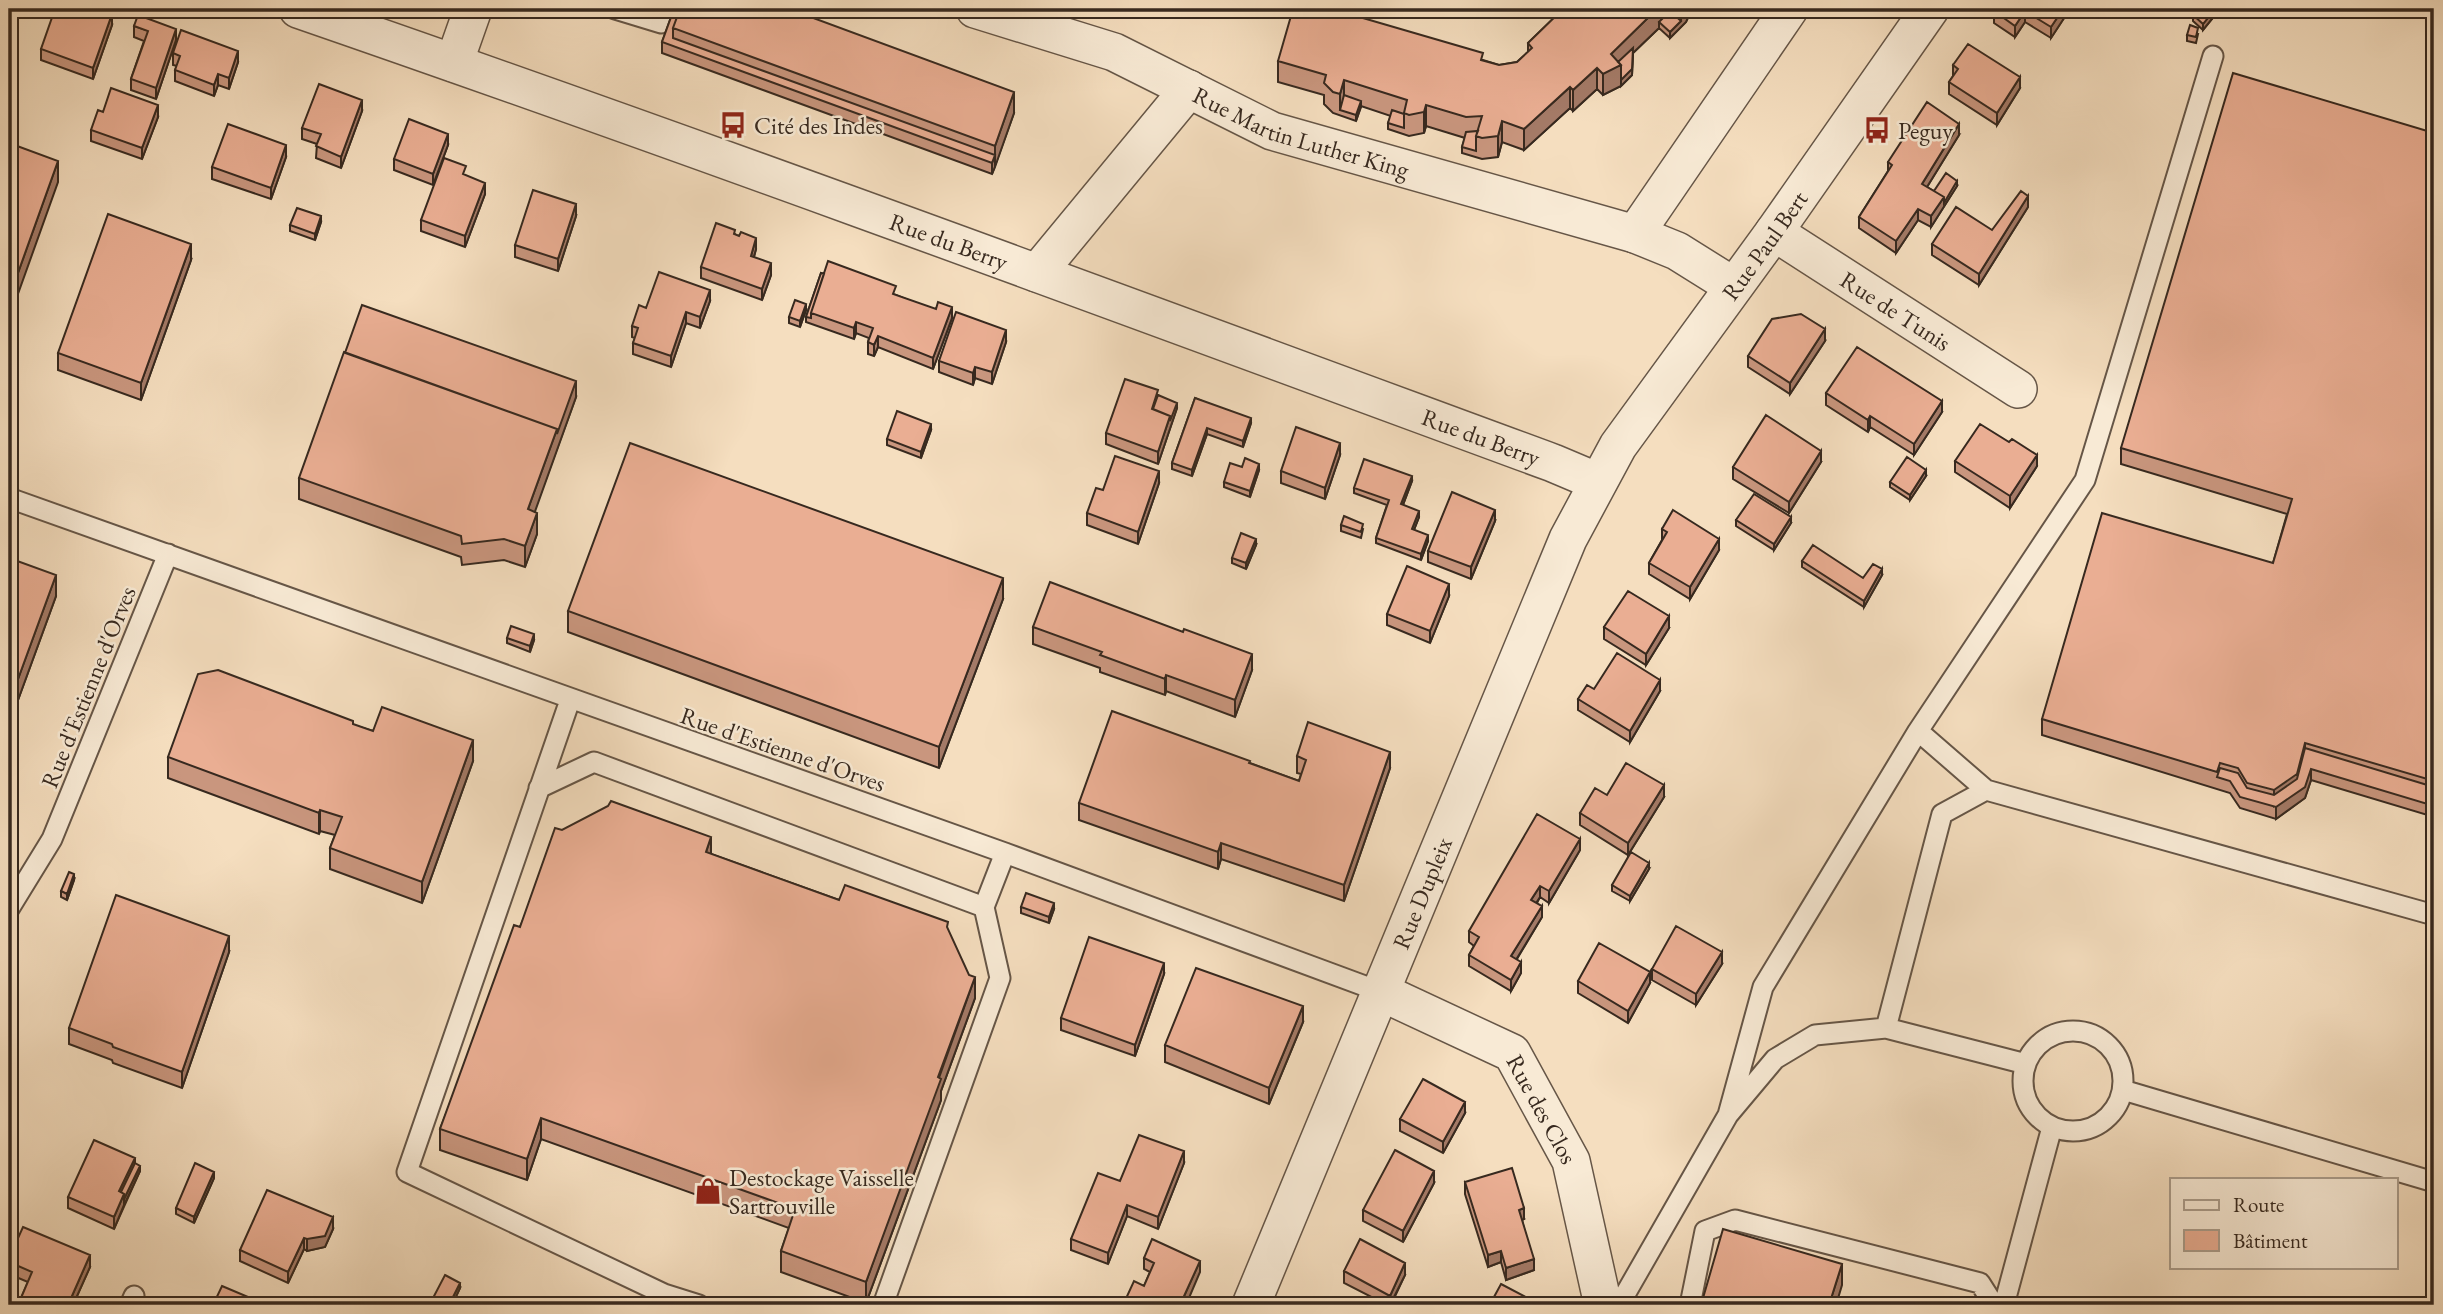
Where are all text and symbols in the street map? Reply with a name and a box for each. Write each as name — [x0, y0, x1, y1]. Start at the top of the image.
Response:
street label: Rue Martin Luther King — [1188, 79, 1413, 185]
bus stop icon: Cité des Indes — [718, 110, 748, 140]
place label: Cité des Indes — [754, 110, 883, 141]
bus stop icon: Peguy — [1862, 115, 1892, 145]
place label: Peguy — [1898, 115, 1953, 146]
street label: Rue Paul Bert — [1714, 184, 1814, 306]
street label: Rue du Berry — [886, 205, 1013, 277]
street label: Rue de Tunis — [1835, 263, 1957, 357]
street label: Rue du Berry — [1418, 401, 1545, 473]
street label: Rue d'Estienne d'Orves — [33, 582, 143, 792]
street label: Rue d'Estienne d'Orves — [676, 699, 890, 799]
street label: Rue Dupleix — [1385, 832, 1459, 953]
street label: Rue des Clos — [1500, 1048, 1585, 1169]
place label: Destockage Vaisselle Sartrouville — [729, 1162, 914, 1221]
shop icon: Destockage Vaisselle Sartrouville — [693, 1176, 723, 1206]
legend — [2170, 1178, 2398, 1268]
text: Route — [2233, 1191, 2284, 1218]
text: Bâtiment — [2233, 1227, 2308, 1254]

